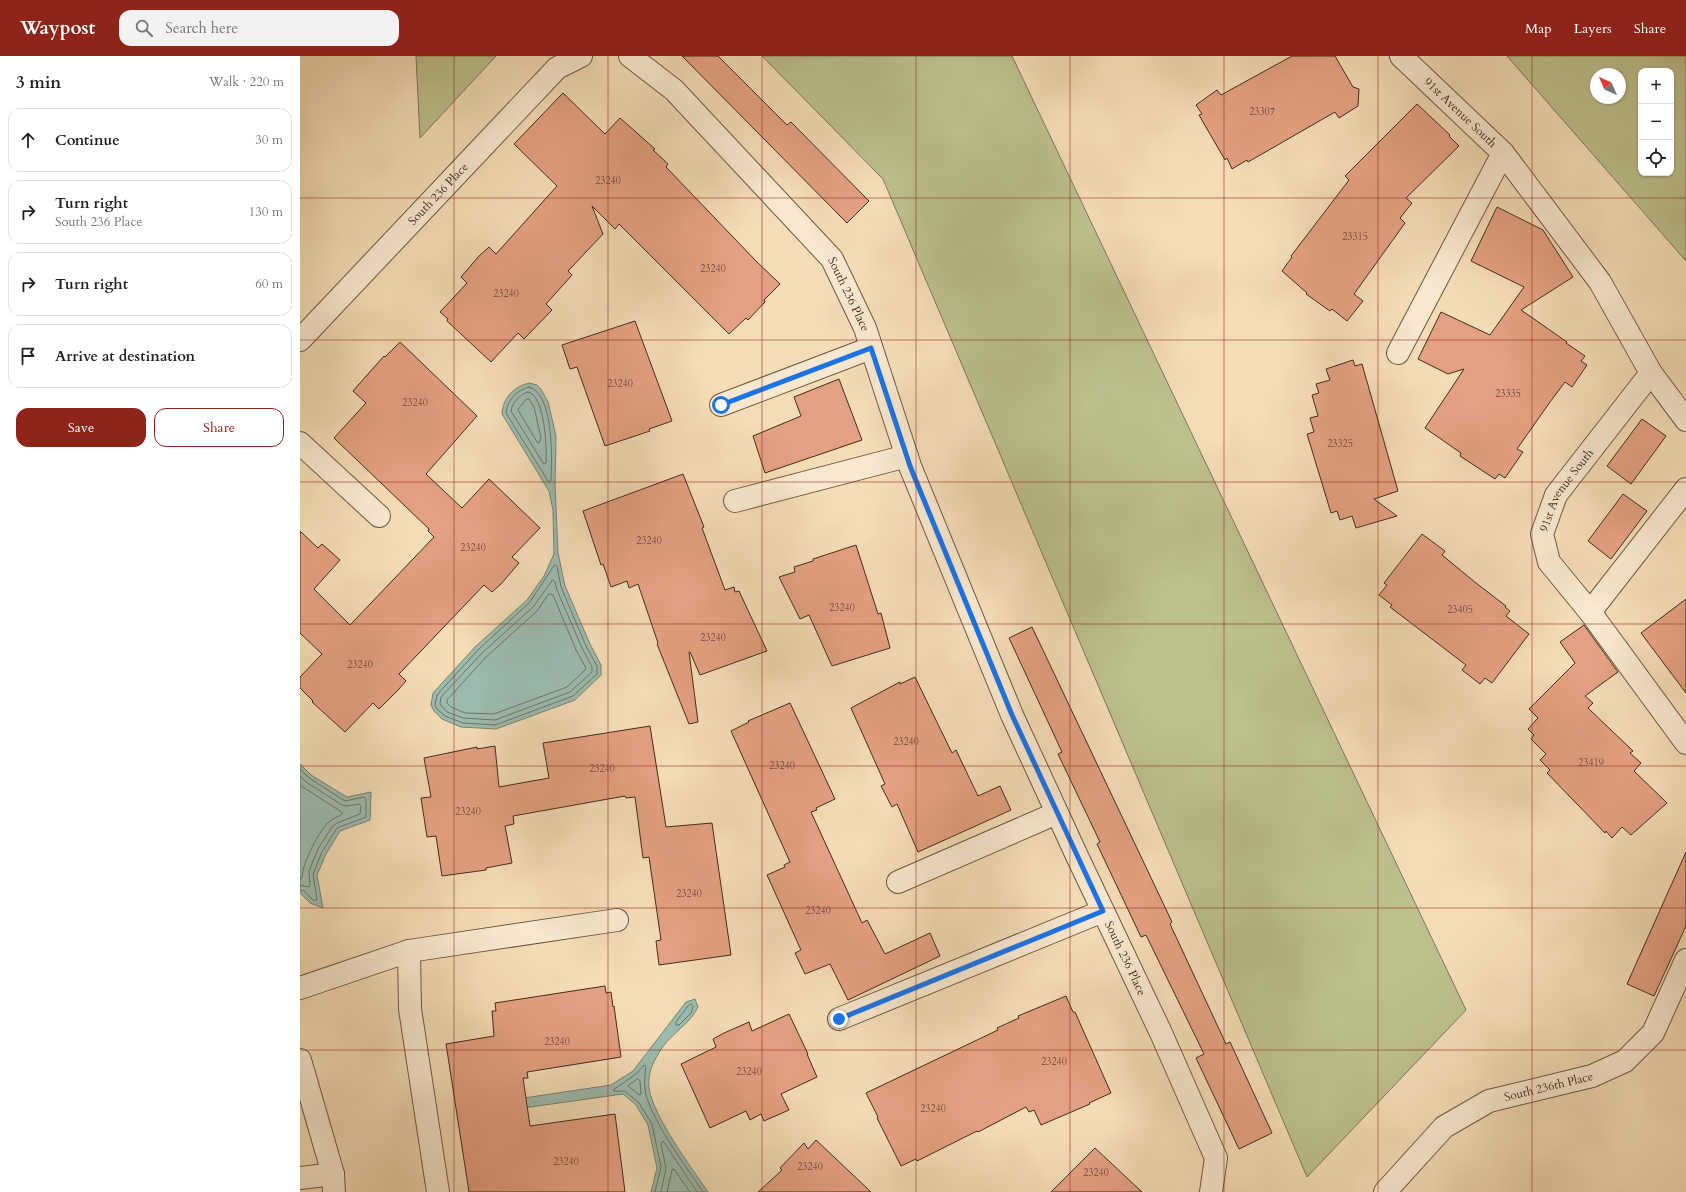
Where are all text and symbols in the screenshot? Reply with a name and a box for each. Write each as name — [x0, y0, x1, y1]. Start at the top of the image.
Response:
search box — [119, 10, 399, 46]
text: Waypost — [20, 15, 95, 41]
icon: search — [133, 17, 155, 39]
text: Search here — [165, 18, 238, 38]
text: Map — [1525, 19, 1552, 38]
text: Layers — [1574, 19, 1612, 38]
text: Share — [1634, 19, 1666, 38]
north arrow — [1590, 68, 1626, 104]
map controls — [1638, 68, 1674, 176]
button: + — [1638, 68, 1674, 104]
text: 3 min — [16, 71, 61, 94]
text: Walk · 220 m — [209, 73, 284, 91]
street label: 91st Avenue South — [1420, 74, 1501, 151]
button: − — [1638, 104, 1674, 140]
house number: 23307 — [1249, 105, 1275, 119]
icon: ahead — [17, 129, 39, 151]
text: Continue — [55, 130, 120, 150]
text: 30 m — [255, 131, 283, 149]
button: locate — [1638, 140, 1674, 176]
street label: South 236 Place — [405, 159, 472, 229]
house number: 23240 — [595, 174, 621, 188]
text: Turn right — [55, 193, 128, 213]
icon: right — [17, 201, 39, 223]
text: 130 m — [249, 203, 283, 221]
text: South 236 Place — [55, 213, 142, 231]
house number: 23315 — [1342, 230, 1368, 244]
street label: South 236 Place — [824, 254, 874, 333]
house number: 23240 — [700, 262, 726, 276]
icon: right — [17, 273, 39, 295]
text: Turn right — [55, 274, 128, 294]
text: 60 m — [255, 275, 283, 293]
house number: 23240 — [493, 287, 519, 301]
icon: arrive — [17, 345, 39, 367]
text: Arrive at destination — [55, 346, 195, 366]
house number: 23240 — [607, 377, 633, 391]
house number: 23335 — [1495, 387, 1521, 401]
house number: 23240 — [402, 396, 428, 410]
route start — [712, 396, 730, 414]
button: Save — [16, 408, 146, 447]
button: Share — [154, 408, 284, 447]
house number: 23325 — [1327, 437, 1353, 451]
street label: 91st Avenue South — [1535, 445, 1597, 534]
house number: 23240 — [636, 534, 662, 548]
house number: 23240 — [460, 541, 486, 555]
house number: 23240 — [829, 601, 855, 615]
house number: 23405 — [1447, 603, 1473, 617]
house number: 23240 — [700, 631, 726, 645]
house number: 23240 — [347, 658, 373, 672]
house number: 23240 — [893, 735, 919, 749]
house number: 23419 — [1578, 756, 1604, 770]
house number: 23240 — [769, 759, 795, 773]
house number: 23240 — [589, 762, 615, 776]
house number: 23240 — [455, 805, 481, 819]
house number: 23240 — [676, 887, 702, 901]
house number: 23240 — [805, 904, 831, 918]
street label: South 236 Place — [1101, 918, 1150, 998]
route end — [830, 1010, 848, 1028]
house number: 23240 — [544, 1035, 570, 1049]
house number: 23240 — [1041, 1055, 1067, 1069]
house number: 23240 — [736, 1065, 762, 1079]
street label: South 236th Place — [1502, 1068, 1595, 1105]
house number: 23240 — [920, 1102, 946, 1116]
house number: 23240 — [553, 1155, 579, 1169]
house number: 23240 — [797, 1160, 823, 1174]
house number: 23240 — [1083, 1166, 1109, 1180]

